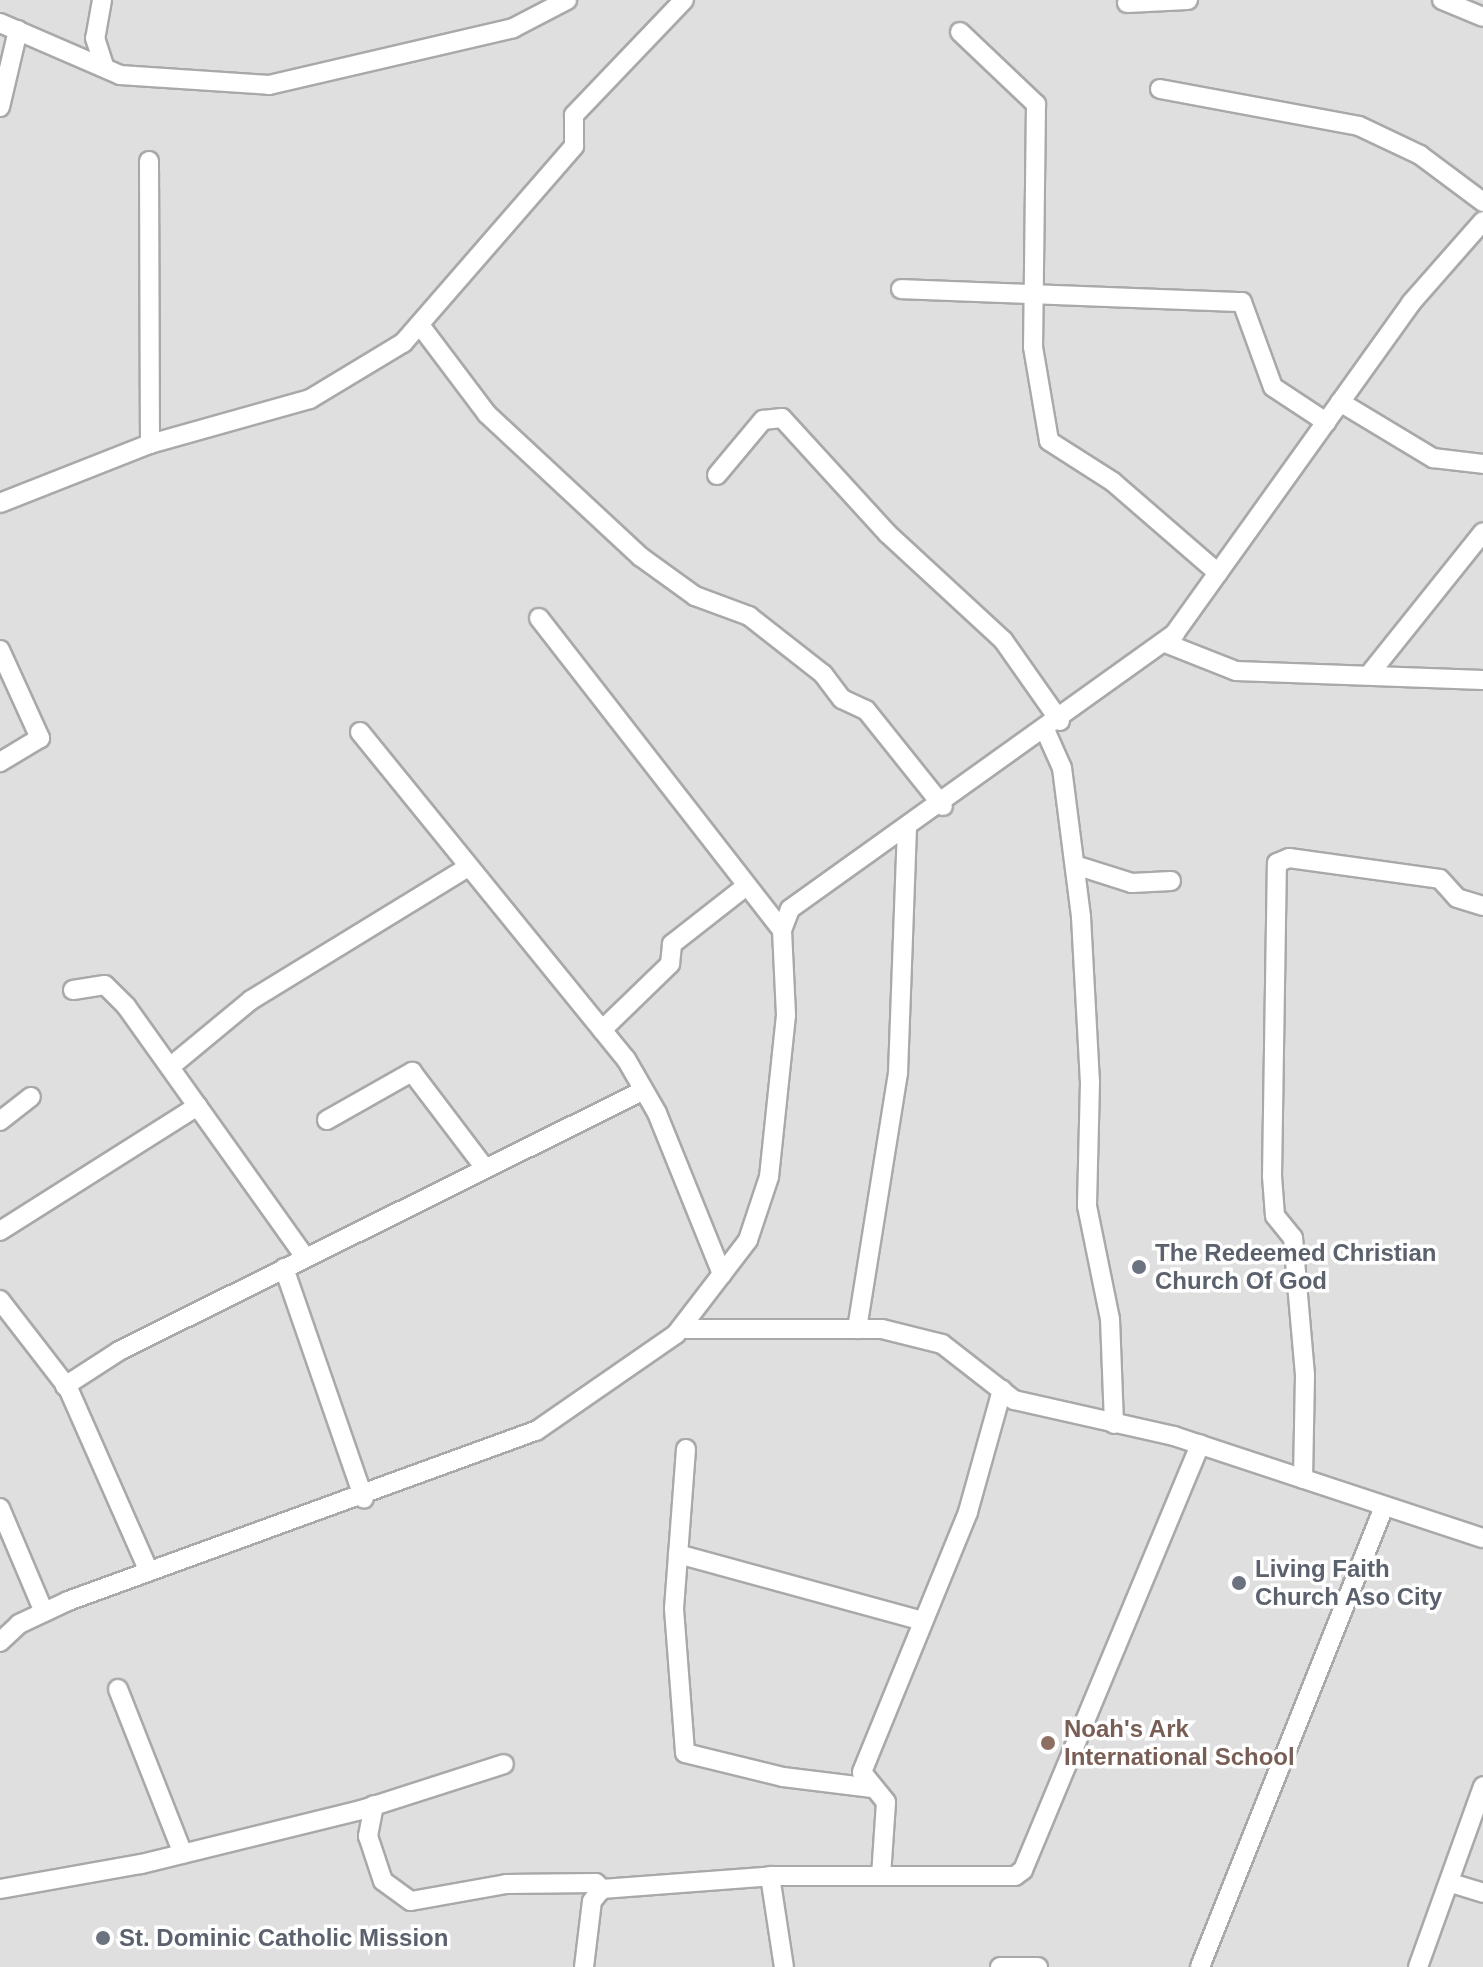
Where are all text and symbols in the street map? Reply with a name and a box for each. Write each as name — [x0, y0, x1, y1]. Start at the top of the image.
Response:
place label: The Redeemed Christian Church Of God — [1155, 1239, 1436, 1295]
marker: The Redeemed Christian Church Of God — [1130, 1258, 1148, 1276]
place label: Living Faith Church Aso City — [1255, 1555, 1443, 1611]
marker: Living Faith Church Aso City — [1230, 1574, 1248, 1592]
place label: Noah's Ark International School — [1064, 1715, 1295, 1771]
marker: Noah's Ark International School — [1039, 1734, 1057, 1752]
place label: St. Dominic Catholic Mission — [119, 1924, 448, 1952]
marker: St. Dominic Catholic Mission — [94, 1929, 112, 1947]

